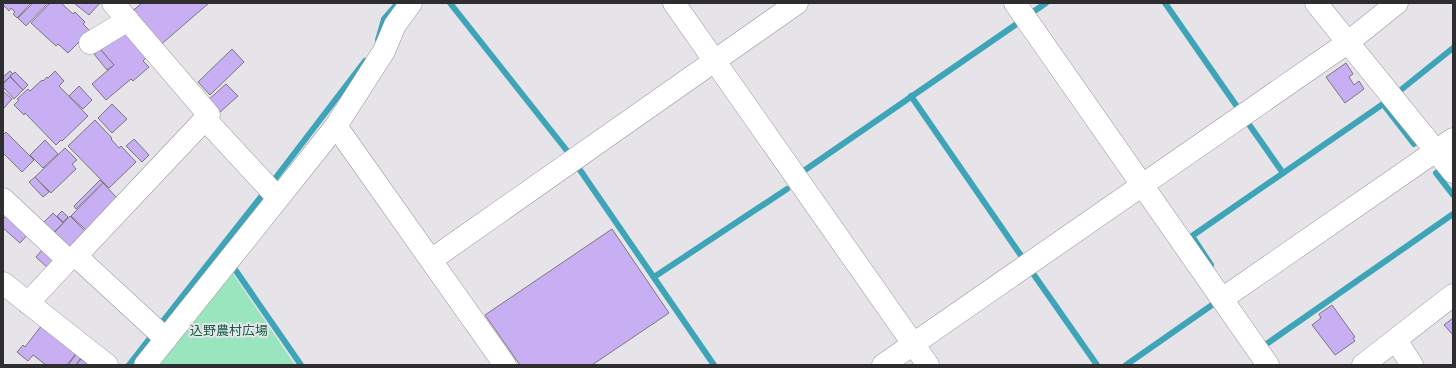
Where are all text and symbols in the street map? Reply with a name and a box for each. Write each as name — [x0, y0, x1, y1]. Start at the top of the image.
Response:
park label: 込野農村広場 — [190, 322, 268, 338]

